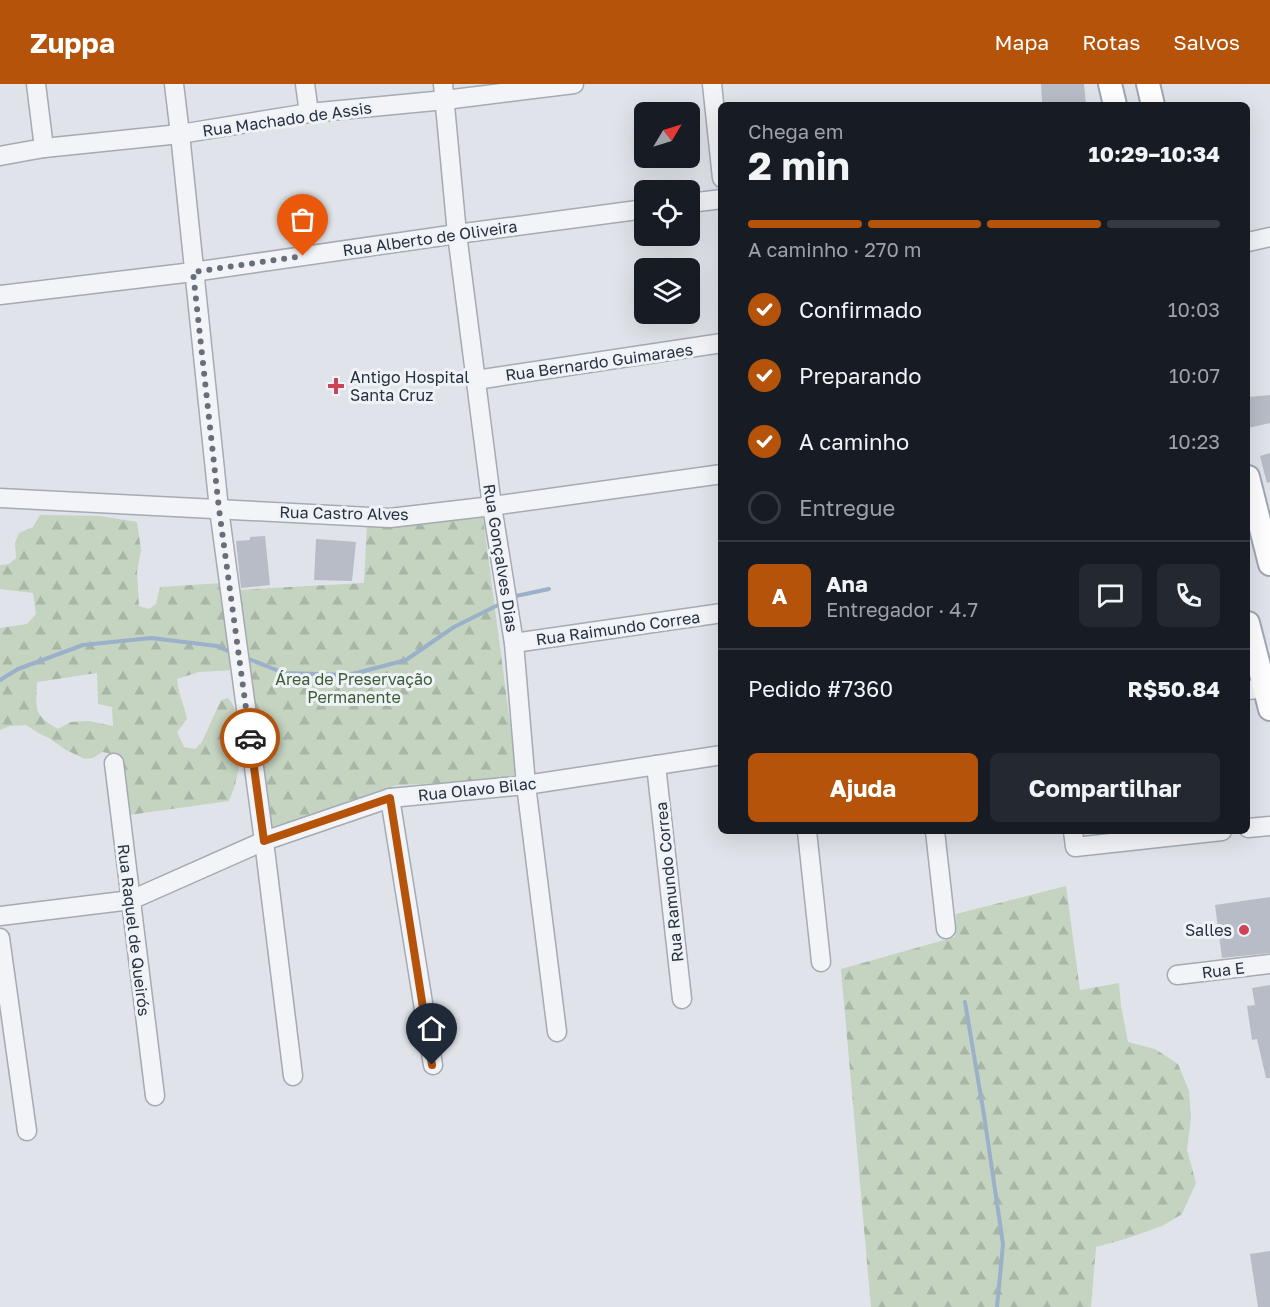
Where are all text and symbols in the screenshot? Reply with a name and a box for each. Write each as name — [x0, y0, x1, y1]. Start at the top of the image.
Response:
text: Zuppa — [30, 26, 115, 59]
text: Mapa — [995, 29, 1049, 55]
text: Rotas — [1082, 29, 1140, 55]
text: Salvos — [1173, 29, 1240, 55]
street label: Rua Machado de Assis — [201, 97, 373, 141]
north arrow — [634, 102, 700, 168]
map controls — [634, 102, 700, 324]
text: Chega em — [748, 119, 843, 143]
text: 10:29–10:34 — [1088, 140, 1220, 167]
text: 2 min — [748, 142, 850, 189]
button: locate — [634, 180, 700, 246]
pin — [277, 194, 328, 256]
icon: bag — [286, 203, 319, 236]
street label: Rua Alberto de Oliveira — [341, 216, 519, 260]
text: A caminho · 270 m — [748, 237, 922, 261]
button: layers — [634, 258, 700, 324]
icon: check — [748, 293, 781, 326]
text: Confirmado — [799, 296, 922, 323]
text: 10:03 — [1168, 297, 1220, 321]
street label: Rua Bernardo Guimaraes — [504, 339, 694, 385]
icon: check — [748, 359, 781, 392]
text: Preparando — [799, 362, 922, 389]
text: 10:07 — [1169, 363, 1220, 387]
place label: Antigo Hospital Santa Cruz — [350, 367, 469, 405]
marker: Antigo Hospital Santa Cruz — [327, 377, 345, 395]
icon: check — [748, 425, 781, 458]
text: A caminho — [799, 428, 909, 455]
text: 10:23 — [1169, 429, 1220, 453]
street label: Rua Gonçalves Dias — [479, 482, 523, 634]
text: Entregue — [799, 494, 895, 521]
street label: Rua Castro Alves — [279, 502, 409, 524]
button: chat — [1079, 564, 1142, 627]
button: phone — [1157, 564, 1220, 627]
text: Ana — [826, 570, 868, 597]
text: A — [772, 582, 787, 609]
text: Entregador · 4.7 — [826, 597, 978, 621]
street label: Rua Raimundo Correa — [535, 607, 701, 649]
park label: Área de Preservação Permanente — [275, 669, 433, 707]
text: Pedido #7360 — [748, 675, 893, 702]
text: R$50.84 — [1127, 675, 1220, 702]
courier — [220, 708, 280, 768]
icon: car — [234, 722, 267, 755]
button: Ajuda — [748, 753, 978, 822]
button: Compartilhar — [990, 753, 1220, 822]
street label: Rua Olavo Bilac — [417, 773, 538, 805]
street label: Rua Ramundo Correa — [651, 801, 687, 963]
street label: Rua Raquel de Queirós — [114, 843, 154, 1017]
place label: Salles — [1185, 920, 1232, 940]
marker: Salles — [1237, 923, 1251, 937]
street label: Rua E — [1200, 957, 1246, 983]
pin — [406, 1003, 457, 1065]
icon: home — [415, 1012, 448, 1045]

